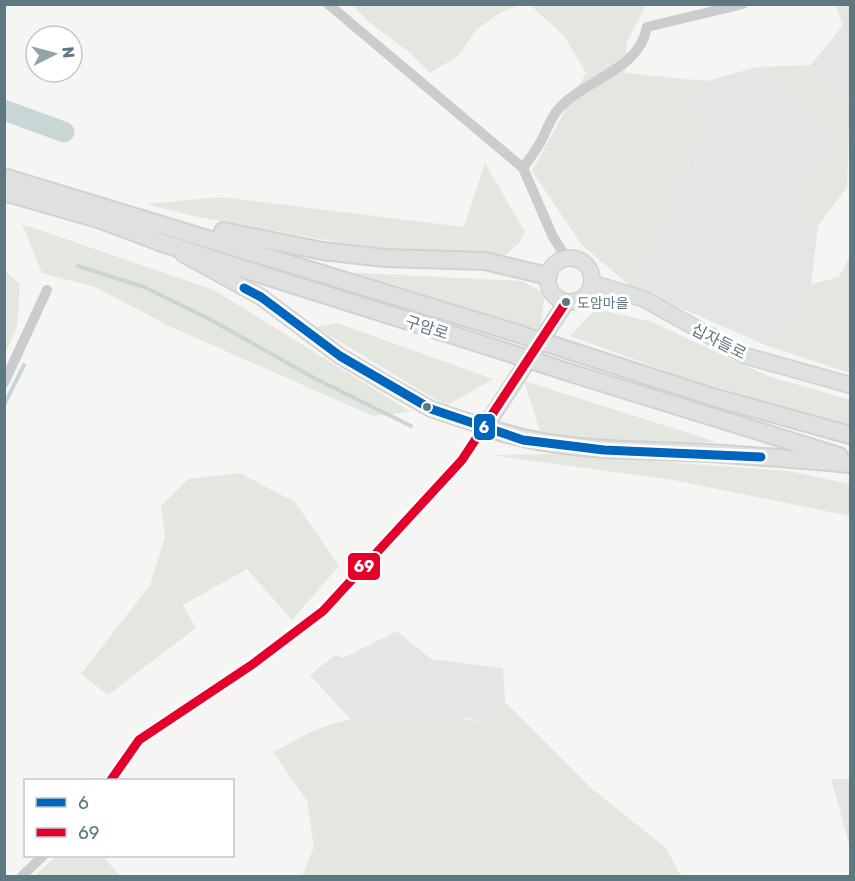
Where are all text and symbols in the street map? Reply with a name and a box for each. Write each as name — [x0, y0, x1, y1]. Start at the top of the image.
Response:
north arrow — [24, 24, 84, 84]
text: N — [58, 46, 78, 59]
place label: 도암마을 — [577, 295, 629, 312]
marker: 도암마을 — [560, 296, 572, 308]
street label: 구암로 — [403, 312, 451, 343]
street label: 십자들로 — [688, 320, 750, 363]
unlabelled marker — [421, 401, 433, 413]
line badge: 6 — [473, 413, 496, 441]
text: 6 — [479, 418, 489, 437]
line badge: 69 — [347, 552, 381, 581]
text: 69 — [354, 557, 374, 576]
legend — [24, 779, 234, 857]
text: 6 — [78, 792, 89, 814]
text: 69 — [78, 822, 100, 844]

